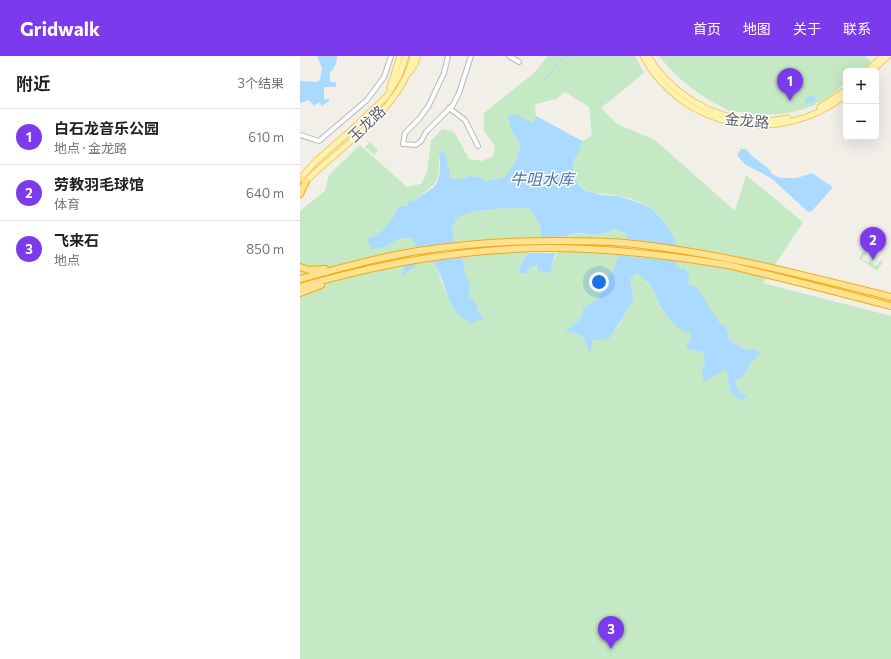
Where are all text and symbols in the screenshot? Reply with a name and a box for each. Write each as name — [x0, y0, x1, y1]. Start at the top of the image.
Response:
text: Gridwalk — [20, 17, 100, 40]
text: 首页 — [693, 20, 721, 37]
text: 地图 — [743, 20, 771, 37]
text: 关于 — [793, 20, 821, 37]
text: 联系 — [843, 20, 871, 37]
pin: 1 — [777, 68, 803, 101]
map controls — [843, 68, 879, 140]
button: + — [843, 68, 879, 104]
text: 附近 — [16, 73, 50, 94]
text: 3个结果 — [238, 75, 284, 91]
street label: 玉龙路 — [344, 101, 389, 145]
button: − — [843, 104, 879, 140]
street label: 金龙路 — [724, 109, 770, 131]
text: 白石龙音乐公园 — [54, 119, 159, 137]
text: 1 — [26, 129, 32, 145]
text: 610 m — [248, 129, 284, 145]
text: 地点 · 金龙路 — [54, 140, 127, 156]
water label: 牛咀水库 — [510, 169, 577, 188]
text: 劳教羽毛球馆 — [54, 175, 144, 193]
text: 2 — [25, 185, 33, 201]
text: 640 m — [246, 185, 284, 201]
text: 体育 — [54, 196, 80, 212]
pin: 2 — [860, 227, 886, 260]
text: 飞来石 — [54, 231, 99, 249]
text: 3 — [25, 241, 33, 257]
text: 850 m — [246, 241, 284, 257]
text: 地点 — [54, 252, 80, 268]
your location — [589, 272, 609, 292]
pin: 3 — [598, 616, 624, 649]

